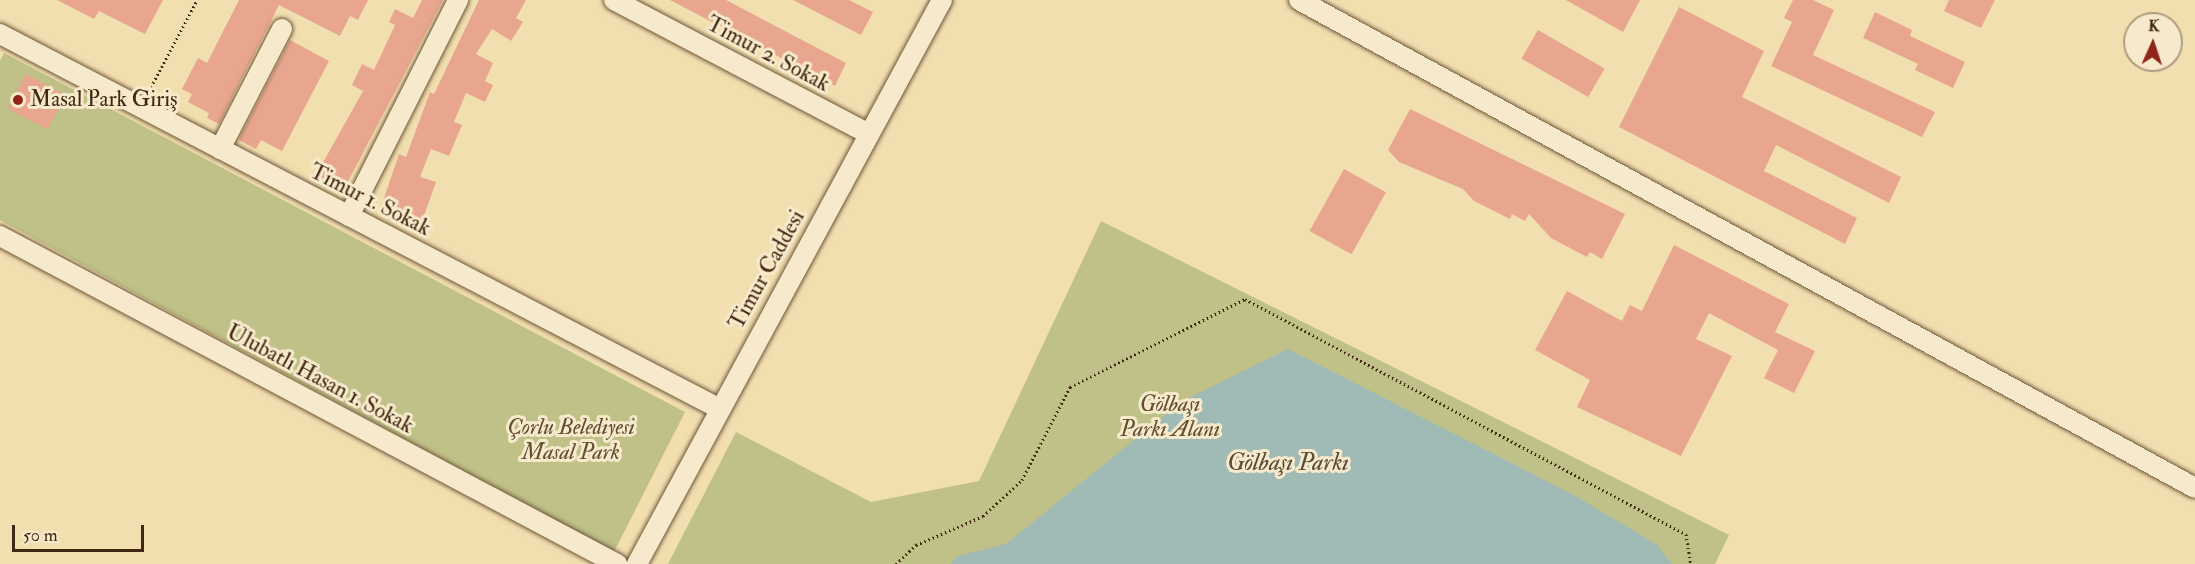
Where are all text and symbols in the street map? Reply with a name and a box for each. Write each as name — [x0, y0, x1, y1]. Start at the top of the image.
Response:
street label: Timur 2. Sokak — [702, 10, 834, 98]
north arrow — [2123, 12, 2183, 72]
text: K — [2148, 16, 2160, 36]
place label: Masal Park Giriş — [30, 87, 178, 113]
marker: Masal Park Giriş — [11, 93, 25, 107]
street label: Timur 1. Sokak — [305, 158, 435, 242]
street label: Timur Caddesi — [723, 206, 811, 334]
street label: Ulubatlı Hasan 1. Sokak — [222, 319, 418, 439]
park label: Gölbaşı Parkı Alanı — [1120, 391, 1220, 442]
park label: Çorlu Belediyesi Masal Park — [507, 414, 635, 466]
water label: Gölbaşı Parkı — [1227, 449, 1349, 477]
scale bar — [15, 513, 147, 551]
text: 50 m — [23, 524, 58, 547]

